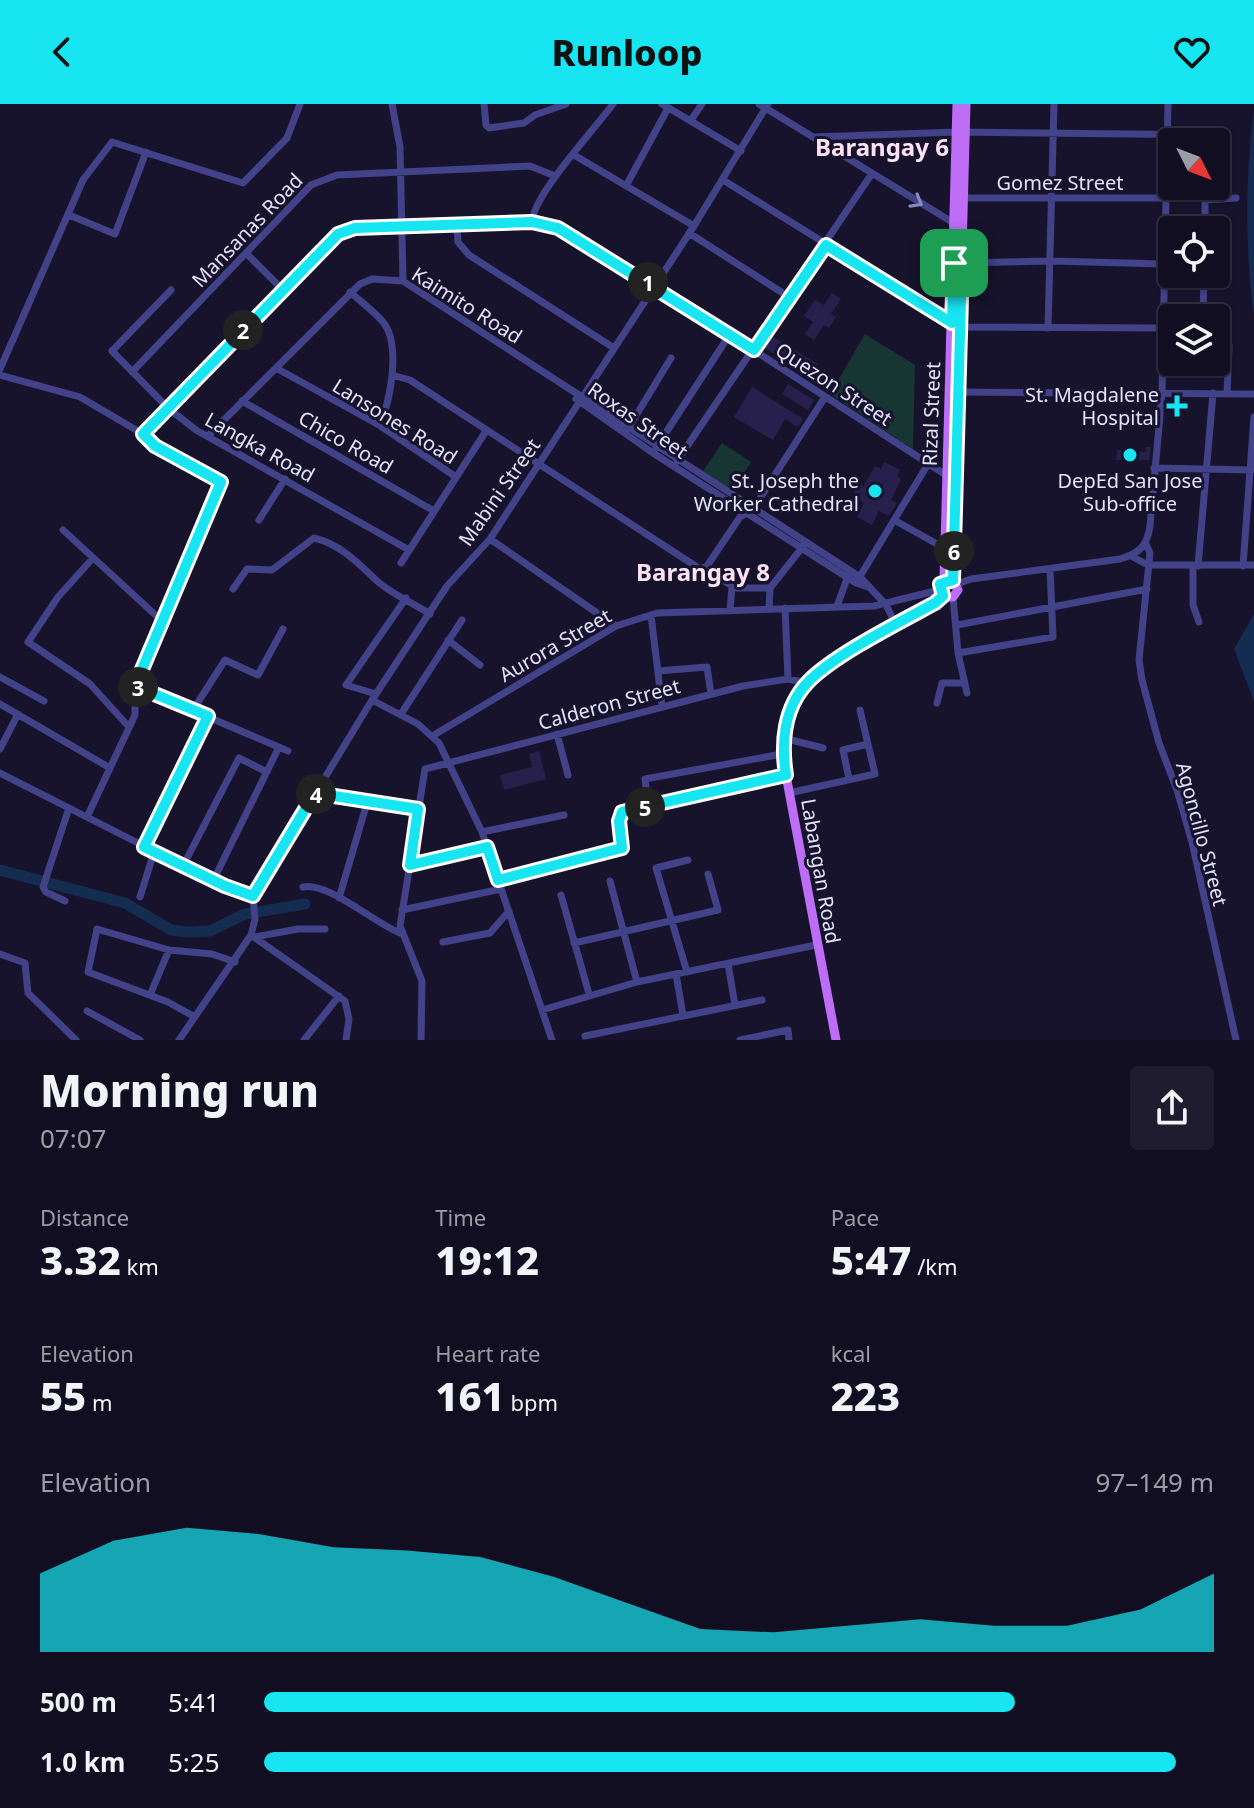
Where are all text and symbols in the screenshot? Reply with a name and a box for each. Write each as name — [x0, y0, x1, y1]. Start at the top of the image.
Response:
text: Runloop — [552, 28, 702, 77]
icon: back — [40, 30, 84, 74]
icon: heart — [1170, 30, 1214, 74]
north arrow — [1158, 128, 1230, 200]
map controls — [1158, 128, 1230, 376]
district label: Barangay 6 — [815, 130, 949, 163]
street label: Mansanas Road — [186, 167, 308, 293]
street label: Gomez Street — [997, 169, 1123, 196]
one-way arrow — [908, 192, 923, 208]
button: locate — [1158, 216, 1230, 288]
pin — [920, 229, 988, 297]
icon: arrive — [932, 241, 976, 285]
street label: Kaimito Road — [407, 260, 527, 350]
pin: 1 — [628, 262, 668, 302]
text: 1 — [642, 267, 654, 297]
button: layers — [1158, 304, 1230, 376]
pin: 2 — [223, 310, 263, 350]
text: 2 — [237, 315, 249, 345]
street label: Quezon Street — [770, 336, 898, 432]
street label: Rizal Street — [916, 361, 946, 467]
street label: Lansones Road — [328, 372, 462, 470]
street label: Roxas Street — [583, 376, 693, 464]
place label: St. Magdalene Hospital — [1025, 381, 1159, 431]
marker: St. Magdalene Hospital — [1166, 395, 1188, 417]
street label: Chico Road — [294, 404, 398, 480]
street label: Langka Road — [200, 406, 320, 488]
street label: Mabini Street — [452, 433, 546, 551]
marker: DepEd San Jose Sub-office — [1121, 446, 1139, 464]
place label: St. Joseph the Worker Cathedral — [694, 467, 859, 517]
place label: DepEd San Jose Sub-office — [1058, 467, 1202, 517]
marker: St. Joseph the Worker Cathedral — [866, 482, 884, 500]
pin: 6 — [934, 531, 974, 571]
text: 6 — [948, 536, 960, 566]
district label: Barangay 8 — [636, 555, 770, 588]
street label: Aurora Street — [494, 602, 616, 688]
pin: 3 — [118, 667, 158, 707]
text: 3 — [132, 672, 144, 702]
street label: Calderon Street — [535, 672, 683, 736]
street label: Agoncillo Street — [1170, 759, 1234, 909]
pin: 4 — [296, 774, 336, 814]
text: 4 — [310, 779, 322, 809]
pin: 5 — [625, 787, 665, 827]
text: 5 — [639, 792, 651, 822]
street label: Labangan Road — [795, 796, 847, 946]
text: Morning run — [40, 1060, 319, 1120]
button: share — [1130, 1066, 1214, 1150]
text: 07:07 — [40, 1120, 106, 1156]
text: Distance — [40, 1202, 129, 1232]
text: Time — [435, 1202, 486, 1232]
text: Pace — [831, 1202, 879, 1232]
text: 3.32 — [40, 1232, 121, 1287]
text: 19:12 — [435, 1232, 539, 1287]
text: 5:47 — [831, 1232, 911, 1287]
text: km — [121, 1251, 159, 1281]
text: /km — [911, 1251, 958, 1281]
text: Elevation — [40, 1338, 134, 1368]
text: Heart rate — [435, 1338, 540, 1368]
text: kcal — [831, 1338, 871, 1368]
text: 55 — [40, 1368, 86, 1423]
text: 161 — [435, 1368, 505, 1423]
text: 223 — [831, 1368, 900, 1423]
text: m — [86, 1387, 113, 1417]
text: bpm — [505, 1387, 558, 1417]
text: Elevation — [40, 1464, 151, 1500]
text: 97–149 m — [1096, 1464, 1214, 1500]
text: 500 m — [40, 1684, 117, 1720]
text: 5:41 — [168, 1684, 220, 1720]
text: 1.0 km — [40, 1744, 125, 1780]
text: 5:25 — [168, 1744, 220, 1780]

